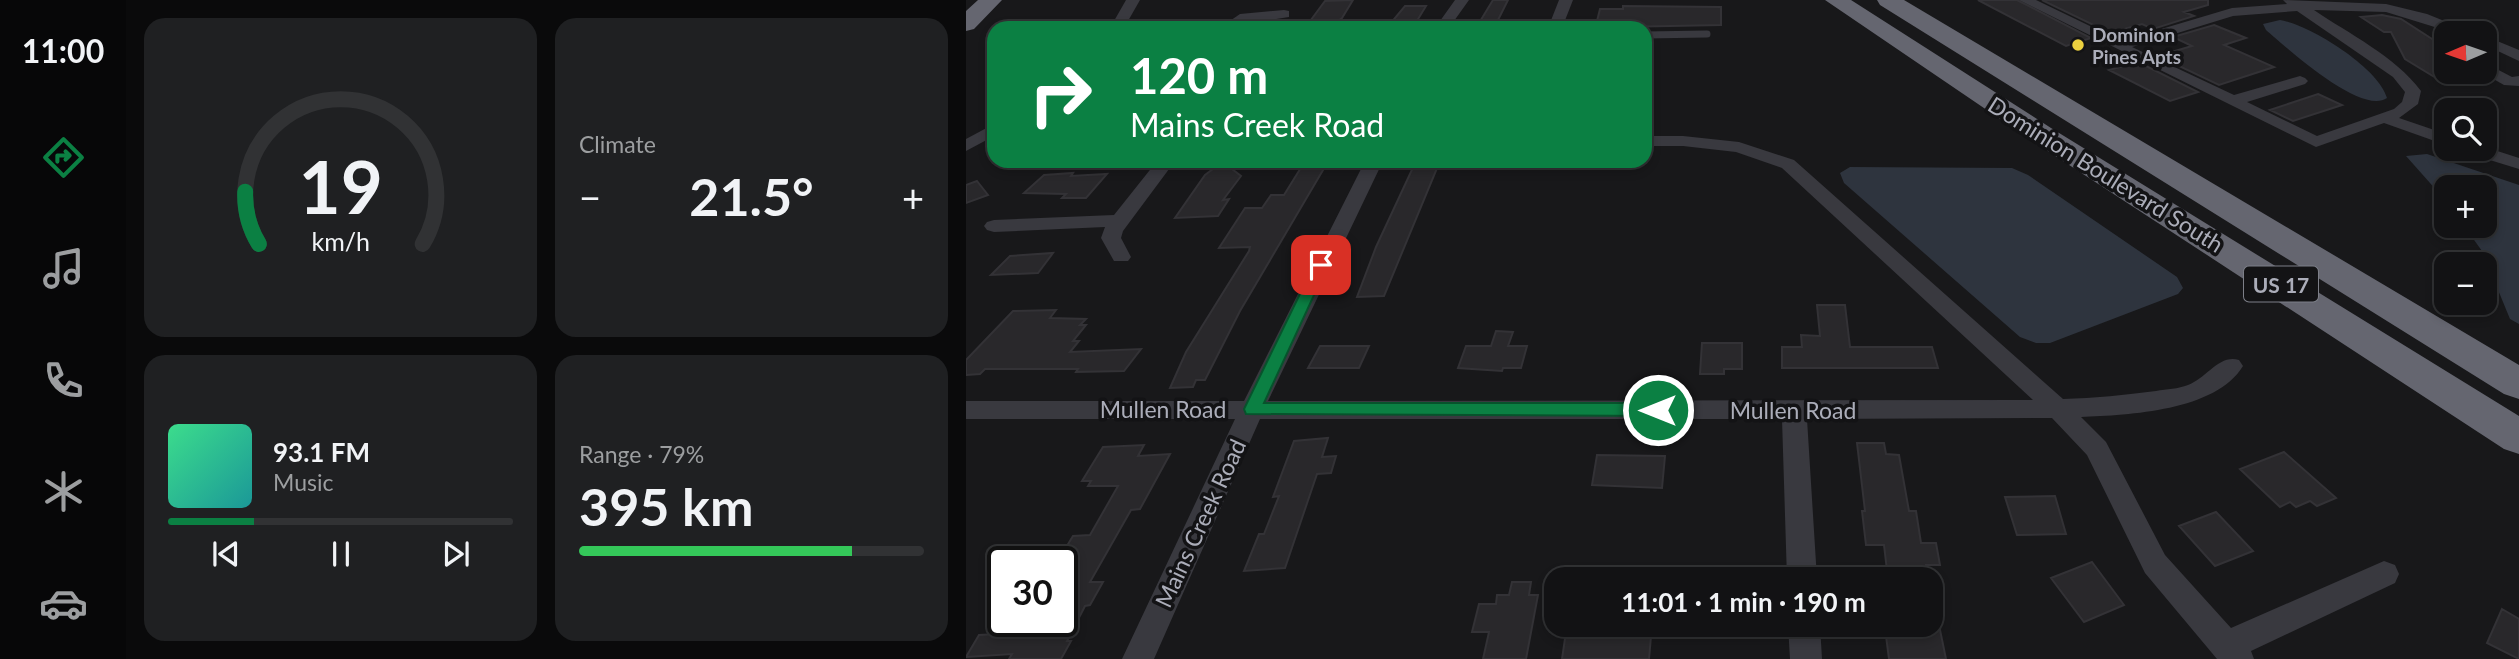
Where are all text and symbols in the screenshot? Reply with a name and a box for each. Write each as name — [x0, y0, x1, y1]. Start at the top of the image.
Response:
north arrow — [2434, 21, 2497, 84]
map controls — [2434, 21, 2497, 315]
place label: Dominion Pines Apts — [2092, 23, 2181, 68]
text: 11:00 — [22, 31, 104, 70]
marker: Dominion Pines Apts — [2070, 37, 2086, 53]
text: 120 m — [1130, 46, 1268, 104]
icon: right — [1015, 49, 1106, 140]
street label: Dominion Boulevard South — [1983, 90, 2229, 258]
button: search — [2434, 98, 2497, 161]
text: Mains Creek Road — [1130, 105, 1384, 144]
text: Climate — [579, 130, 656, 158]
icon: directions — [39, 133, 88, 182]
text: 19 — [298, 142, 383, 230]
text: 21.5° — [689, 165, 814, 227]
text: − — [579, 174, 601, 220]
text: + — [902, 174, 924, 220]
button: + — [2434, 175, 2497, 238]
text: km/h — [311, 225, 370, 255]
pin — [1291, 235, 1351, 295]
icon: music — [39, 244, 88, 293]
icon: arrive — [1302, 246, 1340, 284]
button: − — [2434, 252, 2497, 315]
road number: US 17 — [2244, 266, 2318, 302]
icon: phone — [39, 356, 88, 405]
position arrow — [1621, 373, 1695, 447]
street label: Mullen Road — [1100, 395, 1226, 423]
street label: Mullen Road — [1730, 396, 1856, 424]
street label: Mains Creek Road — [1149, 434, 1251, 612]
text: 93.1 FM — [273, 436, 370, 468]
text: Range · 79% — [579, 440, 704, 468]
icon: climate — [39, 467, 88, 516]
text: Music — [273, 468, 333, 496]
text: 395 km — [579, 475, 753, 537]
icon: previous — [207, 535, 245, 573]
icon: pause — [322, 535, 360, 573]
icon: next — [437, 535, 475, 573]
speed limit sign: 30 — [987, 546, 1078, 637]
icon: car — [39, 579, 88, 628]
text: 11:01 · 1 min · 190 m — [1621, 586, 1866, 618]

